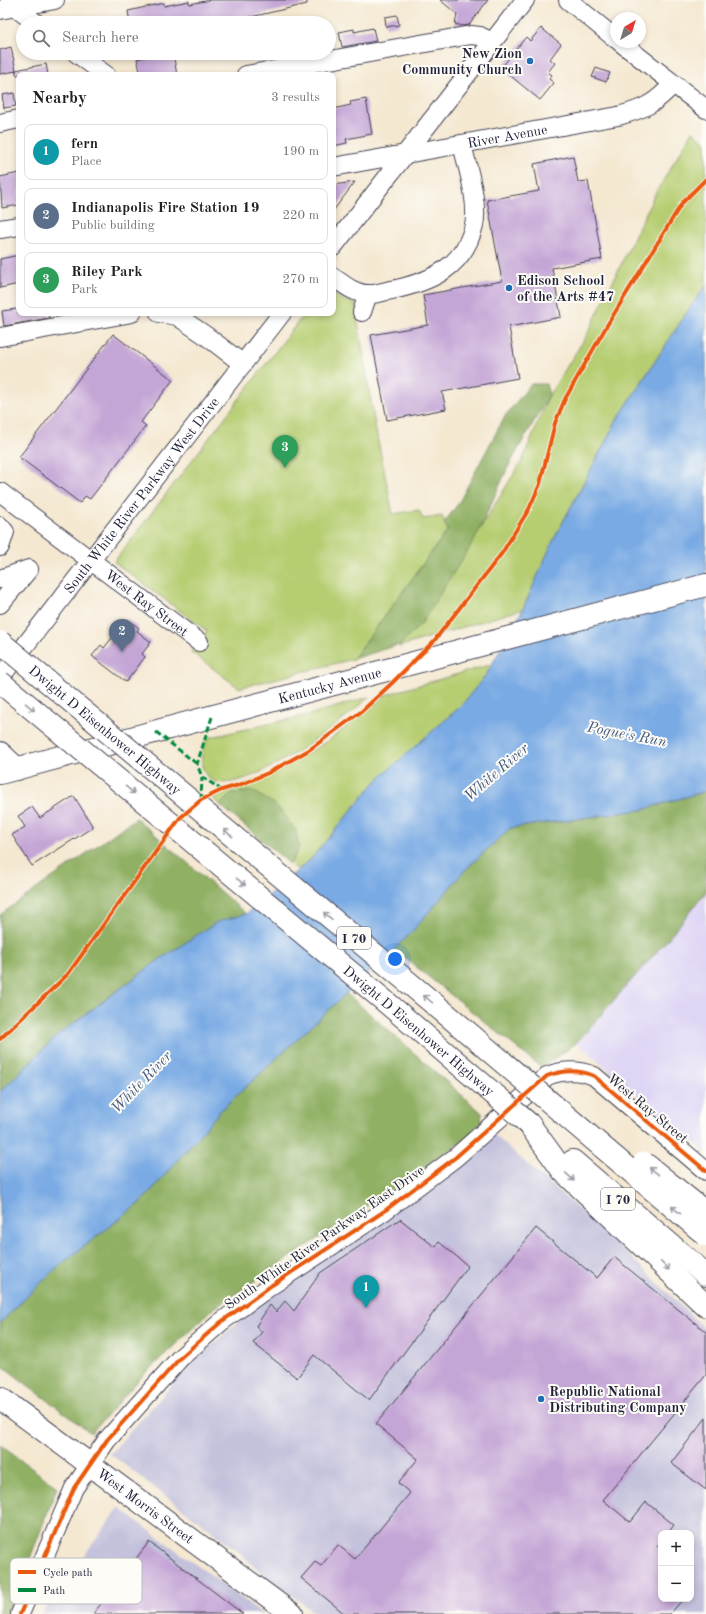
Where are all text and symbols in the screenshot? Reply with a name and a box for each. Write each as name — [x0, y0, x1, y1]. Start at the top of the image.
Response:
north arrow — [610, 12, 646, 48]
search box — [16, 16, 336, 60]
icon: search — [30, 27, 52, 49]
text: Search here — [62, 31, 139, 46]
place label: New Zion Community Church — [402, 47, 522, 77]
marker: New Zion Community Church — [525, 56, 535, 66]
text: Nearby — [32, 90, 87, 107]
text: 3 results — [271, 91, 320, 104]
street label: River Avenue — [466, 123, 549, 151]
text: fern — [71, 137, 98, 152]
text: 1 — [42, 145, 50, 158]
text: 190 m — [282, 145, 319, 158]
text: Place — [71, 155, 101, 168]
text: Indianapolis Fire Station 19 — [71, 201, 260, 216]
text: 2 — [42, 209, 50, 222]
text: 220 m — [282, 209, 319, 222]
text: Public building — [71, 219, 155, 232]
text: Riley Park — [71, 265, 143, 280]
text: 3 — [42, 273, 50, 286]
text: 270 m — [282, 273, 319, 286]
place label: Edison School of the Arts #47 — [517, 274, 614, 304]
text: Park — [71, 283, 98, 296]
marker: Edison School of the Arts #47 — [504, 283, 514, 293]
street label: South White River Parkway West Drive — [62, 395, 222, 597]
pin: 3 — [272, 435, 298, 468]
street label: West Ray Street — [102, 568, 191, 639]
pin: 2 — [109, 619, 135, 652]
street label: Dwight D Eisenhower Highway — [26, 663, 184, 798]
street label: Kentucky Avenue — [277, 666, 383, 707]
one-way arrow — [24, 703, 35, 712]
water label: Pogue's Run — [585, 720, 668, 751]
water label: White River — [462, 741, 532, 805]
one-way arrow — [124, 786, 135, 795]
one-way arrow — [222, 828, 233, 837]
one-way arrow — [235, 878, 246, 887]
one-way arrow — [322, 911, 333, 920]
road number: I 70 — [337, 927, 371, 949]
your location — [385, 949, 405, 969]
street label: Dwight D Eisenhower Highway — [340, 964, 497, 1099]
one-way arrow — [422, 994, 433, 1003]
water label: White River — [109, 1049, 175, 1117]
street label: West Ray Street — [605, 1071, 690, 1146]
street label: South White River Parkway East Drive — [222, 1163, 427, 1312]
one-way arrow — [648, 1166, 659, 1175]
one-way arrow — [565, 1173, 575, 1182]
road number: I 70 — [601, 1188, 635, 1210]
one-way arrow — [671, 1205, 682, 1214]
one-way arrow — [660, 1261, 670, 1271]
pin: 1 — [353, 1275, 379, 1308]
place label: Republic National Distributing Company — [549, 1385, 687, 1415]
marker: Republic National Distributing Company — [536, 1394, 546, 1404]
street label: West Morris Street — [94, 1466, 196, 1547]
map controls — [658, 1530, 694, 1602]
button: + — [658, 1530, 694, 1566]
legend — [10, 1558, 142, 1604]
button: − — [658, 1566, 694, 1602]
text: Cycle path — [43, 1568, 93, 1579]
text: Path — [43, 1586, 65, 1597]

